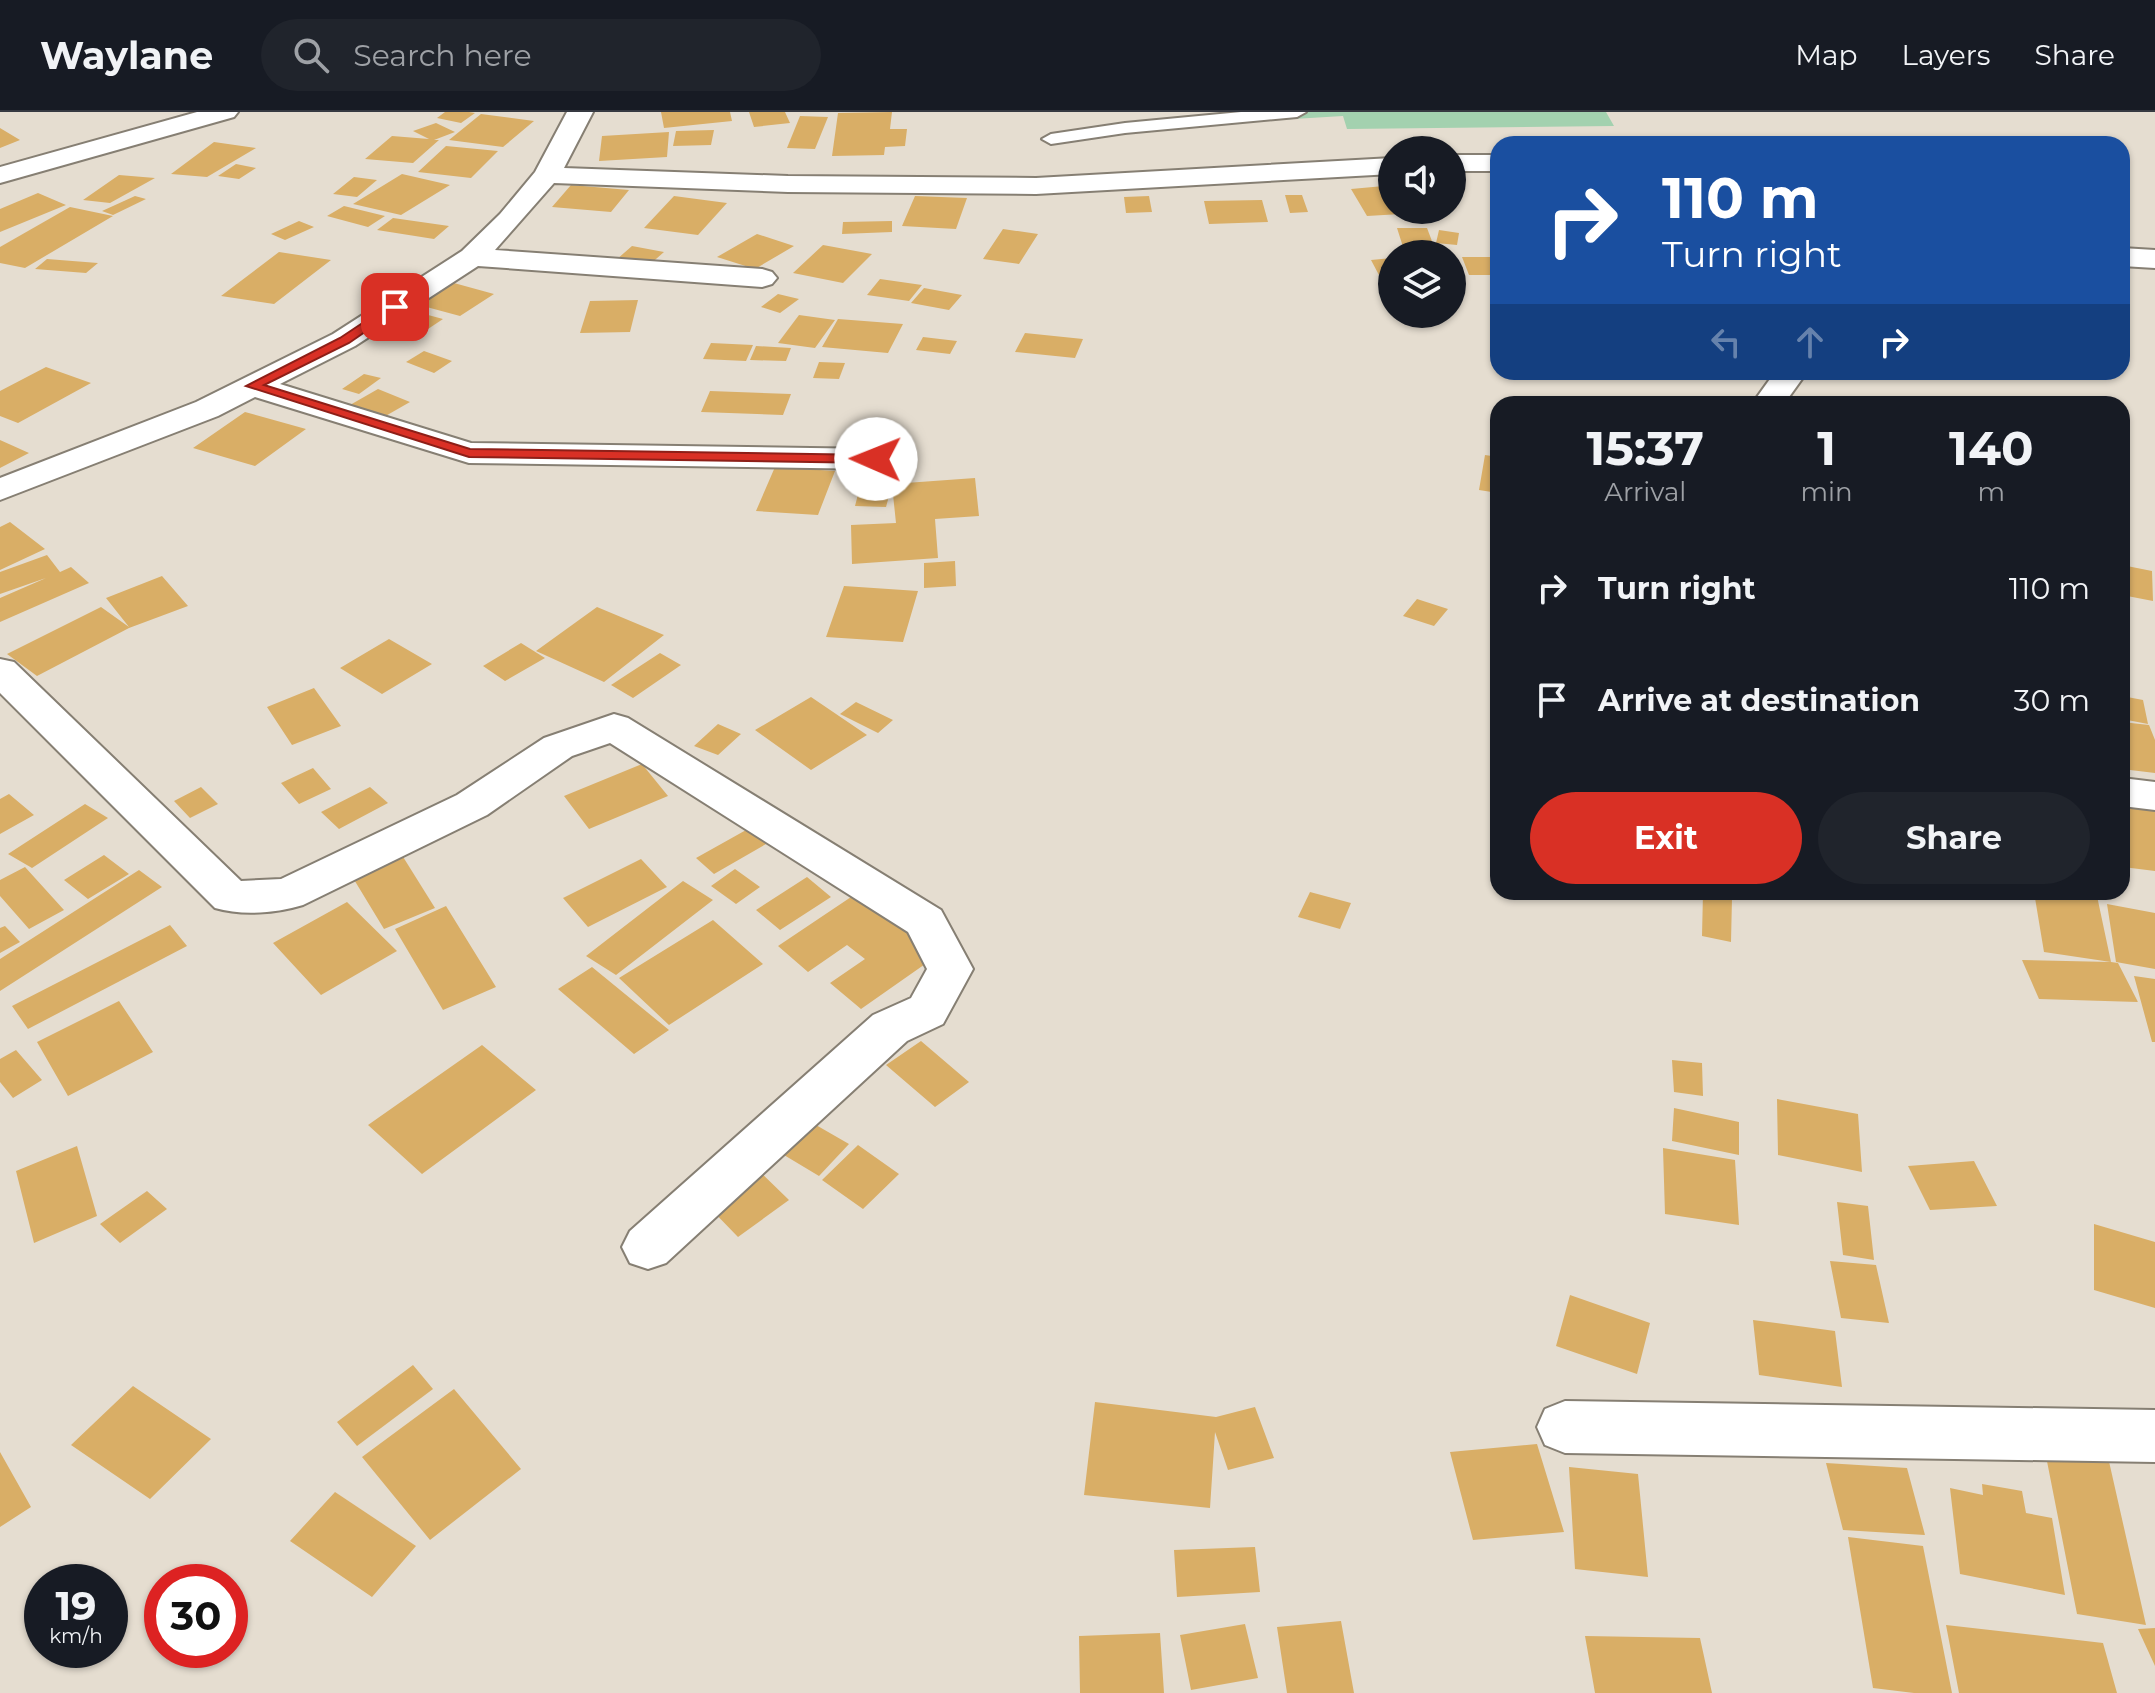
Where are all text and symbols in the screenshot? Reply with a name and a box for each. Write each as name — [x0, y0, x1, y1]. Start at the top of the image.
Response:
search box — [261, 19, 821, 91]
text: Waylane — [40, 32, 213, 79]
icon: search — [289, 33, 333, 77]
text: Search here — [353, 37, 532, 74]
text: Map — [1795, 38, 1858, 72]
text: Layers — [1902, 38, 1991, 72]
text: Share — [2035, 38, 2115, 72]
map controls — [1378, 136, 1466, 328]
button: sound — [1378, 136, 1466, 224]
text: 110 m — [1662, 164, 1819, 232]
icon: right — [1530, 168, 1634, 272]
text: Turn right — [1662, 232, 1842, 276]
button: layers — [1378, 240, 1466, 328]
pin — [361, 273, 429, 341]
icon: arrive — [373, 285, 417, 329]
icon: left — [1704, 320, 1748, 364]
icon: ahead — [1788, 320, 1832, 364]
icon: right — [1872, 320, 1916, 364]
position arrow — [834, 417, 918, 501]
text: 15:37 — [1586, 419, 1704, 477]
text: 1 — [1817, 419, 1836, 477]
text: 140 — [1949, 419, 2034, 477]
text: Arrival — [1604, 476, 1686, 508]
text: min — [1801, 476, 1853, 508]
text: m — [1978, 476, 2005, 508]
icon: right — [1530, 566, 1574, 610]
text: Turn right — [1598, 570, 1755, 607]
text: 110 m — [2009, 570, 2090, 607]
icon: arrive — [1530, 678, 1574, 722]
text: Arrive at destination — [1598, 682, 1920, 719]
text: 30 m — [2014, 682, 2090, 719]
button: Exit — [1530, 792, 1802, 884]
button: Share — [1818, 792, 2090, 884]
speed limit sign: 30 — [144, 1564, 248, 1668]
text: 19 — [55, 1581, 97, 1630]
text: km/h — [49, 1624, 103, 1648]

